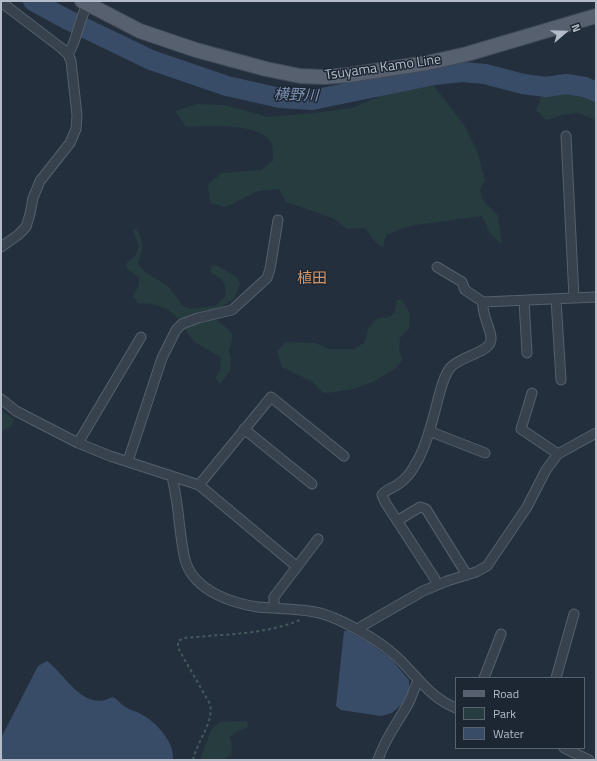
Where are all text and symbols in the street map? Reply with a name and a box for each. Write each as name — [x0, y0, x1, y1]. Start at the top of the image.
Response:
north arrow — [545, 12, 585, 52]
text: N — [567, 22, 585, 34]
street label: Tsuyama Kamo Line — [324, 52, 442, 84]
water label: 横野川 — [273, 86, 319, 106]
district label: 植田 — [297, 270, 327, 288]
legend — [455, 677, 585, 749]
text: Road — [493, 684, 519, 703]
text: Park — [493, 704, 516, 723]
text: Water — [493, 724, 524, 743]

